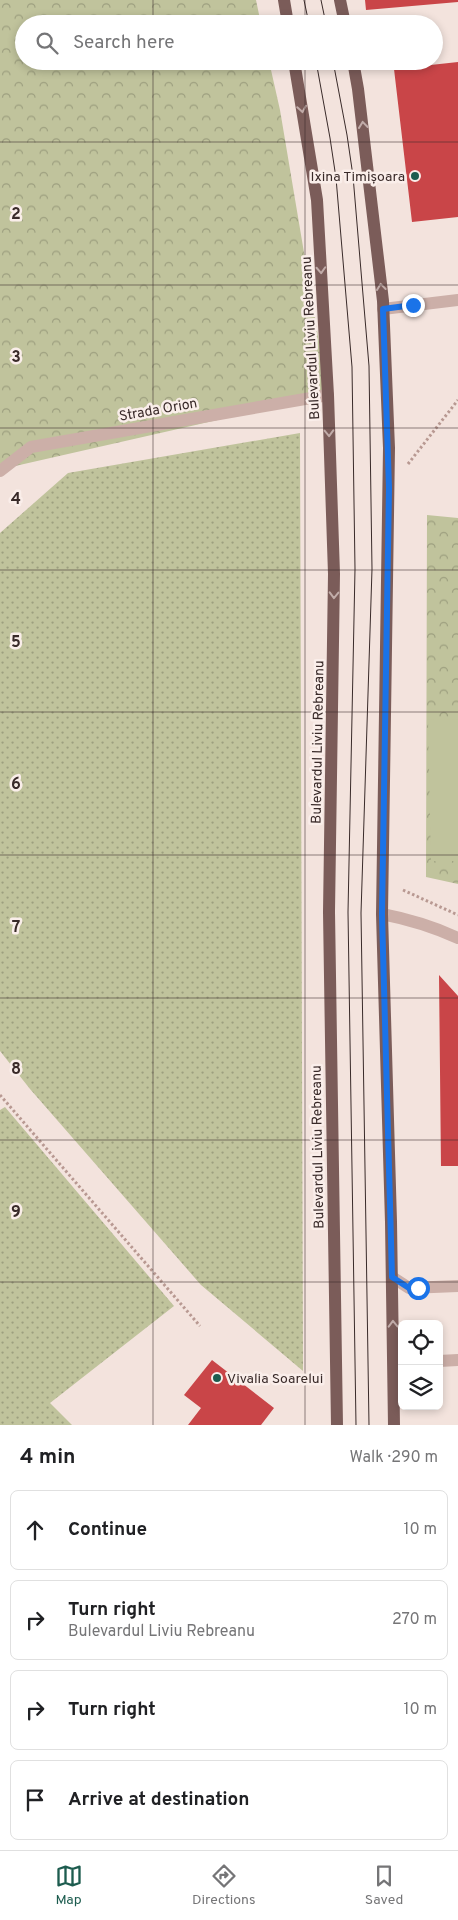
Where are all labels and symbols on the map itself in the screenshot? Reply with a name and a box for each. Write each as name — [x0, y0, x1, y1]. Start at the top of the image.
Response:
one-way arrow — [297, 105, 307, 114]
one-way arrow — [358, 121, 369, 129]
place label: Ixina Timișoara — [311, 169, 405, 186]
marker: Ixina Timișoara — [409, 170, 421, 182]
text: 2 — [11, 205, 21, 225]
street label: Bulevardul Liviu Rebreanu — [299, 256, 324, 420]
one-way arrow — [316, 267, 327, 275]
one-way arrow — [376, 282, 387, 290]
route end — [402, 294, 425, 317]
text: 3 — [11, 348, 21, 368]
street label: Strada Orion — [118, 395, 199, 426]
one-way arrow — [324, 429, 335, 437]
text: 4 — [11, 490, 21, 510]
one-way arrow — [329, 592, 339, 599]
text: 5 — [11, 633, 21, 653]
street label: Bulevardul Liviu Rebreanu — [309, 660, 328, 824]
text: 6 — [11, 775, 21, 795]
text: 7 — [12, 918, 20, 938]
text: 8 — [11, 1060, 21, 1080]
street label: Bulevardul Liviu Rebreanu — [309, 1065, 328, 1229]
text: 9 — [11, 1203, 21, 1223]
route start — [407, 1277, 430, 1300]
one-way arrow — [388, 1320, 398, 1328]
place label: Vivalia Soarelui — [227, 1371, 323, 1388]
marker: Vivalia Soarelui — [211, 1372, 223, 1384]

